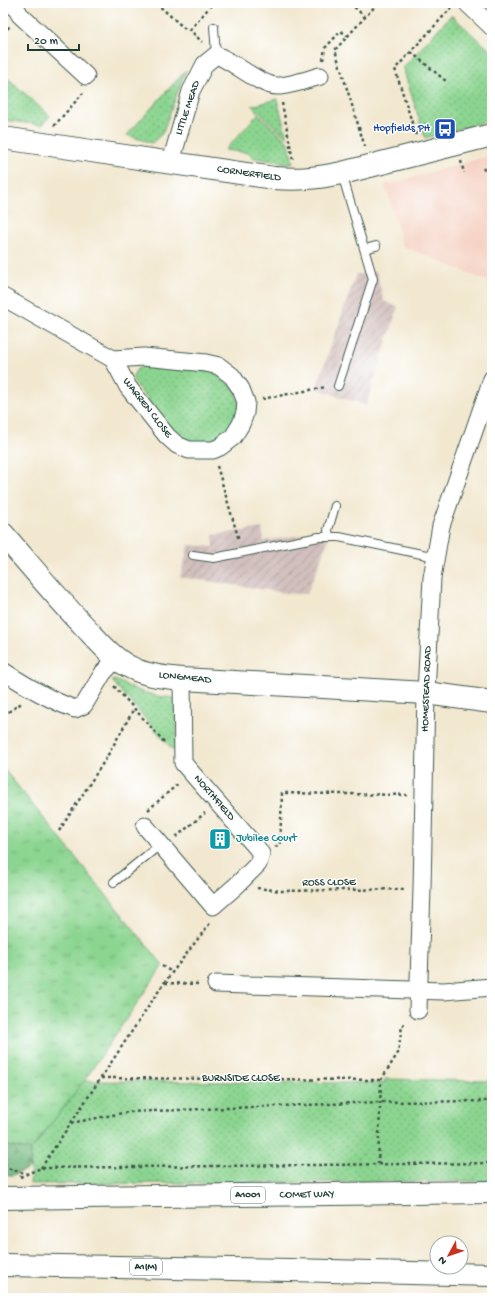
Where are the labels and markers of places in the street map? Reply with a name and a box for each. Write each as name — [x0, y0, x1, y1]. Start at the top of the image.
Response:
bus stop icon: Hopfields PH — [432, 116, 458, 142]
place label: Hopfields PH — [373, 122, 431, 135]
building icon: Jubilee Court — [207, 826, 233, 852]
place label: Jubilee Court — [236, 833, 298, 845]

